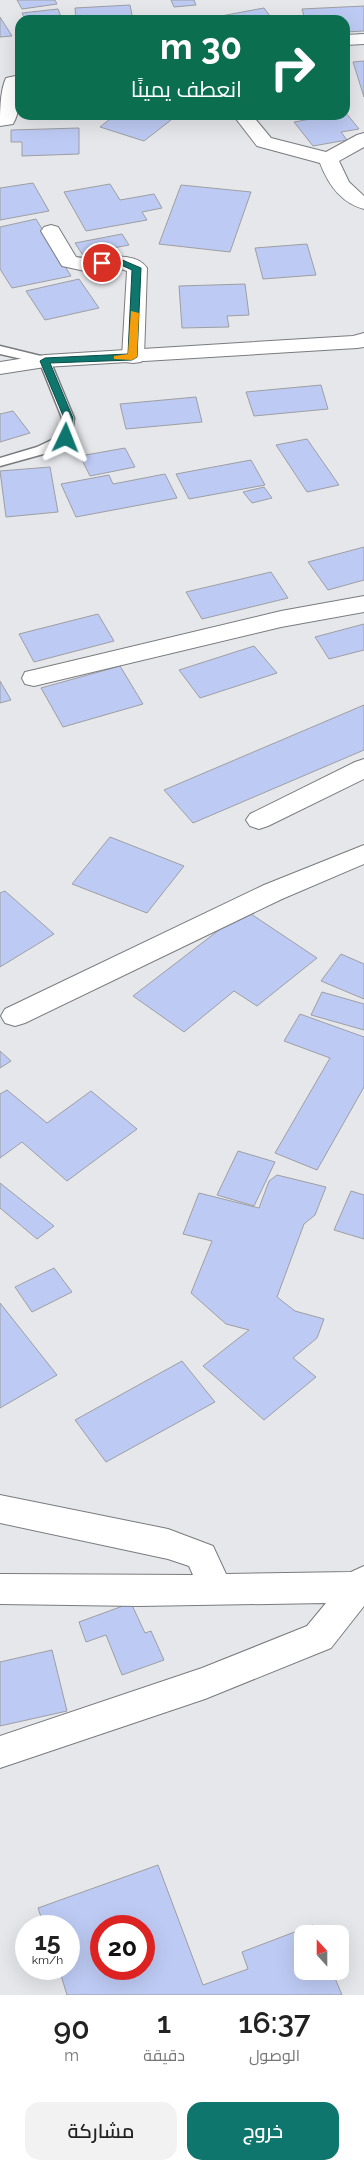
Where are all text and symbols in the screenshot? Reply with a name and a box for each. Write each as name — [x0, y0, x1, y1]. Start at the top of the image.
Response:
text: 30 m — [160, 26, 242, 67]
icon: right — [260, 35, 325, 100]
text: انعطف يمينًا — [131, 76, 242, 102]
pin — [81, 242, 123, 284]
icon: arrive — [88, 249, 116, 277]
position arrow — [39, 411, 91, 463]
speed limit sign: 20 — [90, 1915, 155, 1980]
north arrow — [294, 1925, 349, 1980]
map controls — [294, 1925, 349, 1980]
text: 15 — [34, 1926, 61, 1956]
text: km/h — [32, 1953, 63, 1967]
text: 1 — [157, 2005, 171, 2040]
text: 16:37 — [238, 2005, 310, 2040]
text: 90 — [54, 2011, 90, 2046]
text: m — [64, 2046, 79, 2065]
text: دقيقة — [143, 2046, 185, 2065]
text: الوصول — [249, 2046, 300, 2065]
button: مشاركة — [25, 2102, 177, 2160]
button: خروج — [187, 2102, 339, 2160]

